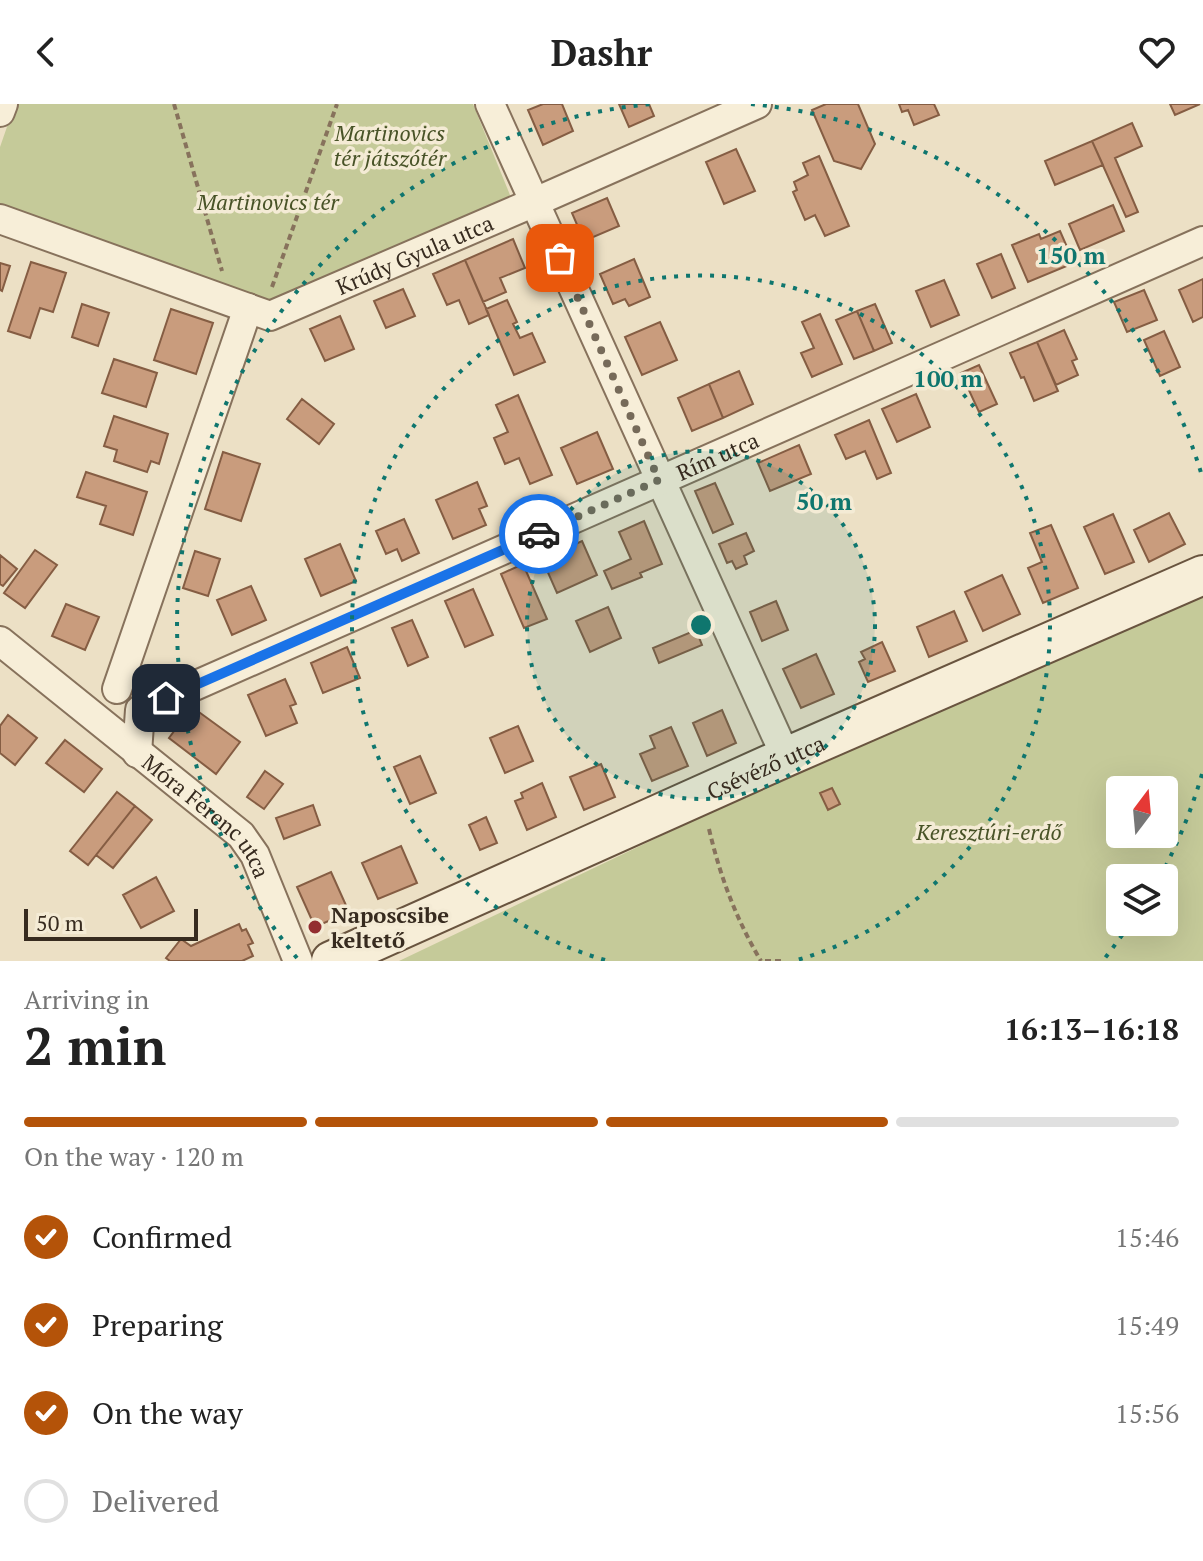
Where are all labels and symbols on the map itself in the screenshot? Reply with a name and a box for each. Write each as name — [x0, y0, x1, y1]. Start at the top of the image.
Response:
park label: Martinovics tér játszótér — [334, 118, 448, 172]
park label: Martinovics tér — [196, 187, 340, 216]
street label: Krúdy Gyula utca — [331, 207, 497, 300]
pin — [526, 224, 594, 292]
text: 150 m — [1036, 239, 1106, 271]
text: 100 m — [913, 362, 983, 394]
street label: Rím utca — [671, 424, 763, 486]
text: 50 m — [796, 485, 852, 517]
courier — [499, 494, 579, 574]
centre of rings — [687, 611, 715, 639]
pin — [132, 664, 200, 732]
street label: Csévéző utca — [702, 728, 829, 805]
street label: Móra Ferenc utca — [137, 747, 277, 882]
north arrow — [1106, 776, 1178, 848]
park label: Keresztúri-erdő — [915, 817, 1064, 846]
place label: Naposcsibe keltető — [331, 900, 449, 954]
scale bar — [24, 905, 198, 941]
marker: Naposcsibe keltető — [306, 918, 324, 936]

